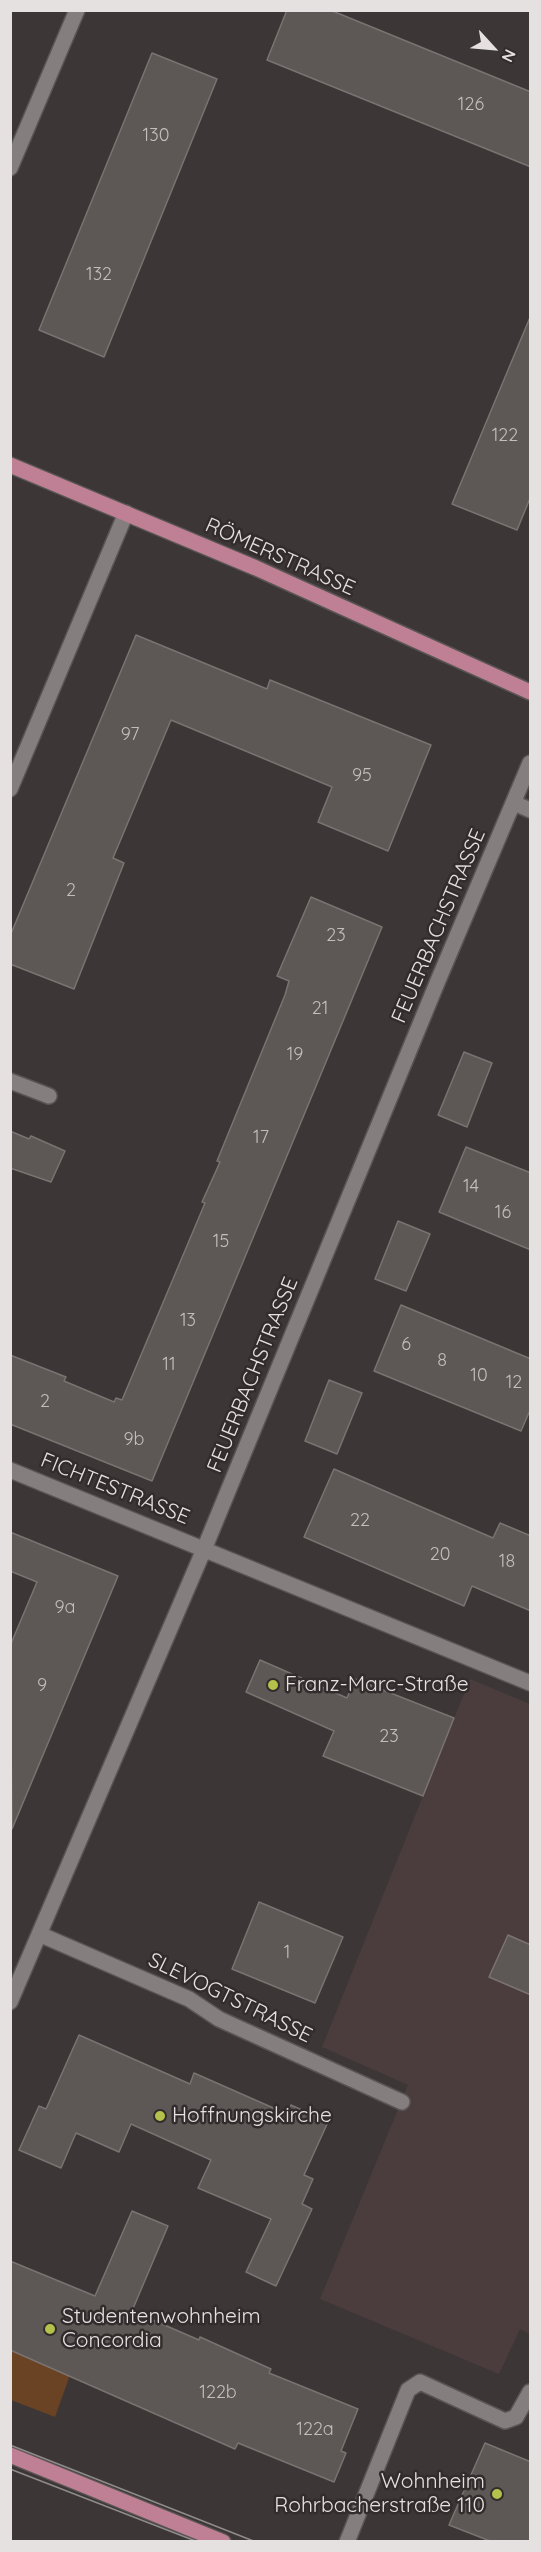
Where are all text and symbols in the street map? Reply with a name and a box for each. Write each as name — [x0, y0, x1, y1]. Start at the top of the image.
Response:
north arrow — [463, 18, 523, 78]
text: N — [498, 46, 521, 66]
house number: 126 — [458, 94, 484, 116]
house number: 130 — [143, 125, 169, 147]
house number: 132 — [86, 264, 112, 286]
house number: 122 — [492, 425, 518, 447]
street label: RÖMERSTRASSE — [201, 513, 359, 601]
house number: 97 — [121, 724, 139, 746]
house number: 95 — [352, 765, 372, 787]
street label: FEUERBACHSTRASSE — [387, 825, 491, 1027]
house number: 2 — [66, 880, 76, 902]
house number: 23 — [326, 925, 346, 947]
house number: 21 — [312, 998, 328, 1020]
house number: 19 — [287, 1044, 303, 1066]
house number: 17 — [253, 1127, 269, 1149]
house number: 14 — [463, 1176, 479, 1198]
house number: 16 — [495, 1202, 511, 1224]
house number: 15 — [213, 1231, 229, 1253]
street label: FEUERBACHSTRASSE — [202, 1274, 304, 1476]
house number: 13 — [180, 1310, 196, 1332]
house number: 6 — [401, 1334, 411, 1356]
house number: 8 — [437, 1350, 447, 1372]
house number: 11 — [162, 1354, 176, 1376]
house number: 10 — [470, 1365, 488, 1387]
house number: 12 — [506, 1372, 522, 1394]
house number: 2 — [40, 1391, 50, 1413]
house number: 9b — [124, 1429, 144, 1451]
street label: FICHTESTRASSE — [37, 1448, 193, 1530]
house number: 22 — [350, 1510, 370, 1532]
house number: 20 — [430, 1544, 450, 1566]
house number: 18 — [499, 1551, 515, 1573]
house number: 9a — [55, 1597, 75, 1619]
place label: Franz-Marc-Straße — [285, 1672, 468, 1698]
house number: 9 — [37, 1675, 47, 1697]
marker: Franz-Marc-Straße — [266, 1678, 280, 1692]
house number: 23 — [379, 1726, 399, 1748]
house number: 1 — [284, 1942, 290, 1964]
street label: SLEVOGTSTRASSE — [144, 1947, 316, 2049]
place label: Hoffnungskirche — [172, 2103, 332, 2129]
marker: Hoffnungskirche — [153, 2109, 167, 2123]
place label: Studentenwohnheim Concordia — [62, 2304, 261, 2354]
marker: Studentenwohnheim Concordia — [43, 2322, 57, 2336]
house number: 122b — [199, 2382, 237, 2404]
house number: 122a — [296, 2419, 334, 2441]
place label: Wohnheim Rohrbacherstraße 110 — [274, 2469, 485, 2519]
marker: Wohnheim Rohrbacherstraße 110 — [490, 2487, 504, 2501]

